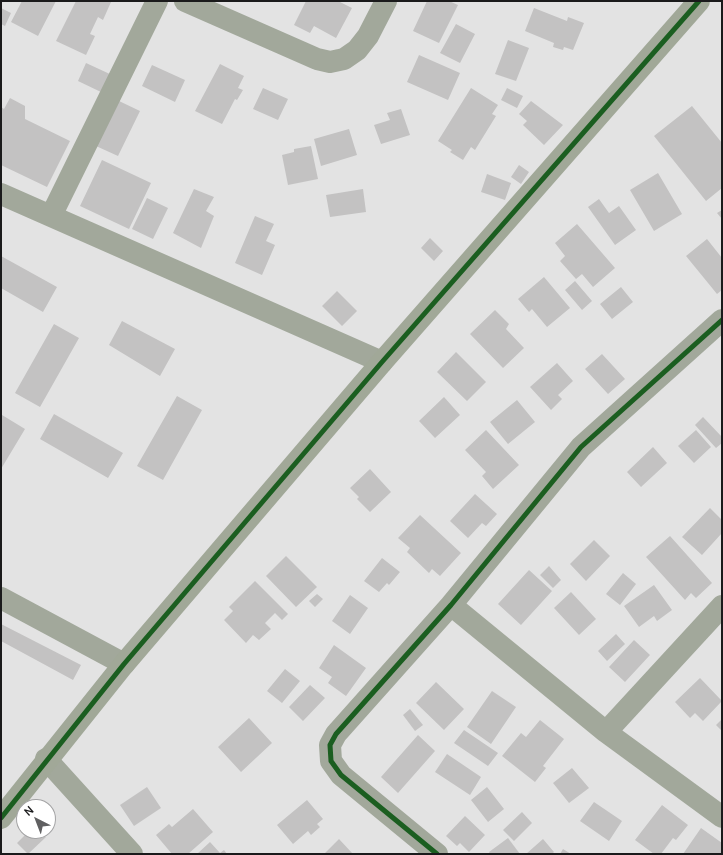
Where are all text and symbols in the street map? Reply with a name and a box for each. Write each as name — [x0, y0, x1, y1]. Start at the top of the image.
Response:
north arrow — [16, 799, 56, 839]
text: N — [20, 802, 36, 819]

